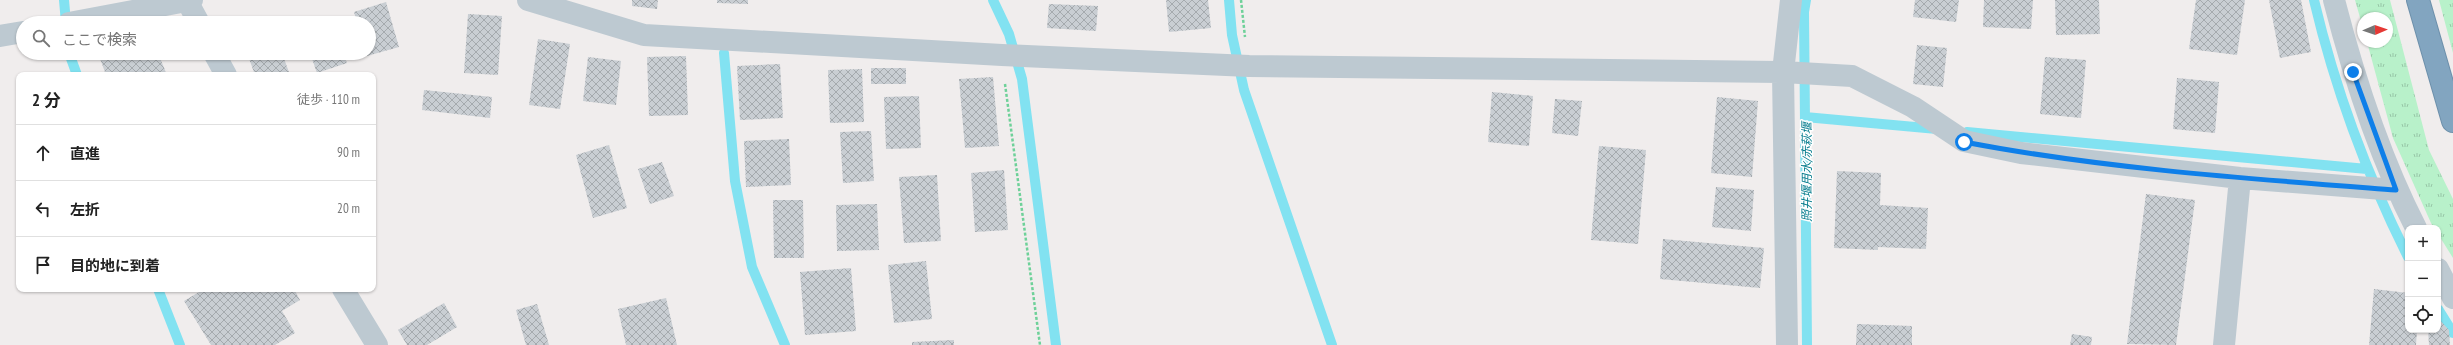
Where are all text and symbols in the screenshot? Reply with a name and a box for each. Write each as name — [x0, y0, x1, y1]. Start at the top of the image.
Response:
north arrow — [2357, 12, 2393, 48]
search box — [16, 16, 376, 60]
icon: search — [30, 27, 52, 49]
text: ここで検索 — [62, 30, 137, 49]
route end — [2344, 63, 2362, 81]
text: 2 分 — [32, 89, 61, 111]
text: 徒歩 · 110 m — [297, 91, 360, 108]
water label: 照井堰用水/赤萩堰 — [1799, 120, 1814, 222]
route start — [1955, 133, 1973, 151]
icon: ahead — [32, 142, 54, 164]
text: 直進 — [70, 144, 100, 163]
text: 90 m — [337, 144, 360, 161]
icon: left — [32, 198, 54, 220]
text: 左折 — [70, 200, 100, 219]
text: 20 m — [337, 200, 360, 217]
map controls — [2405, 225, 2441, 333]
button: + — [2405, 225, 2441, 261]
icon: arrive — [32, 254, 54, 276]
text: 目的地に到着 — [70, 256, 160, 275]
button: − — [2405, 261, 2441, 297]
button: locate — [2405, 297, 2441, 333]

